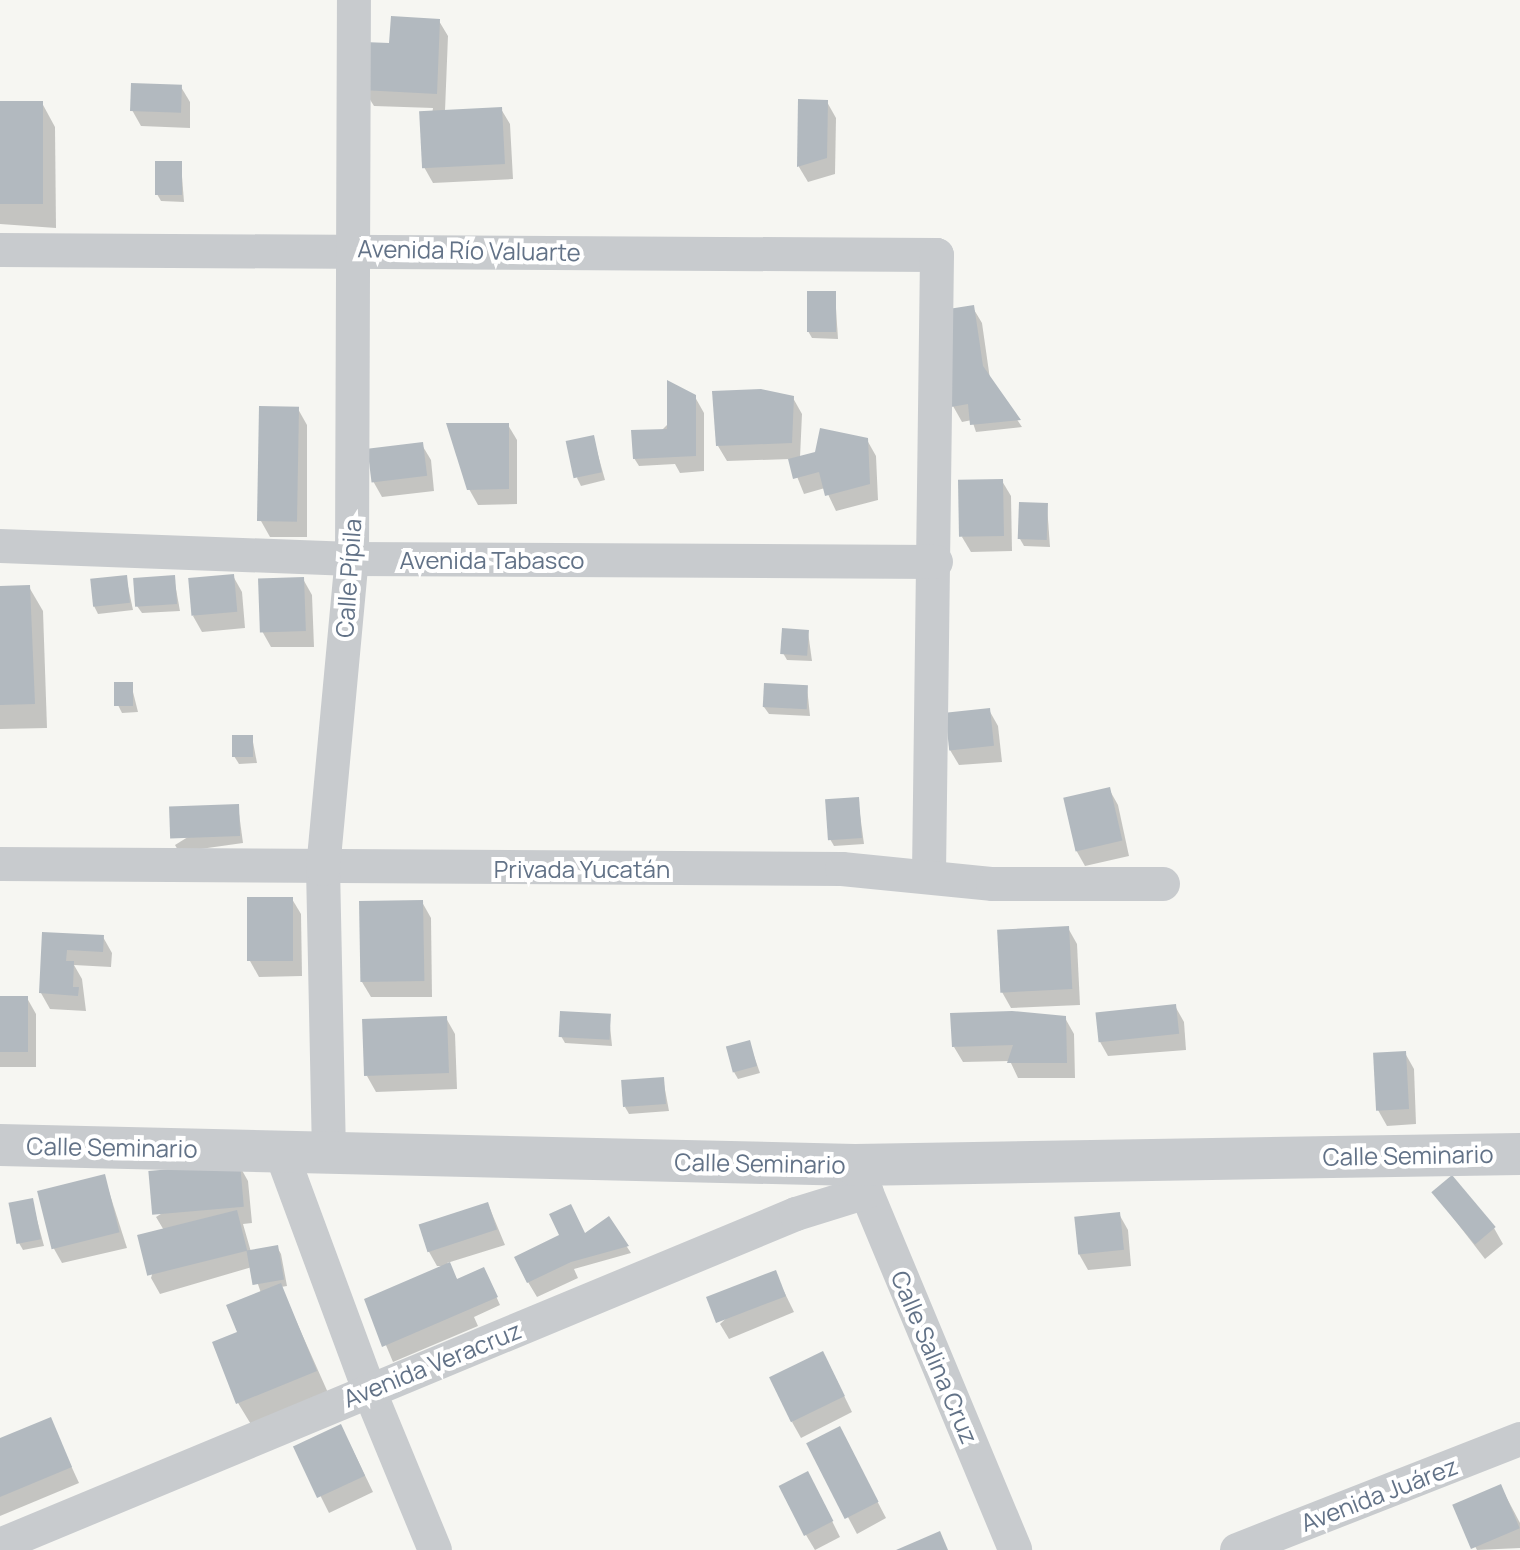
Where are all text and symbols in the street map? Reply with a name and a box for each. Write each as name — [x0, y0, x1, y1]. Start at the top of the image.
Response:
street label: Avenida Río Valuarte — [357, 234, 581, 266]
street label: Calle Pípila — [329, 517, 367, 639]
street label: Avenida Tabasco — [399, 546, 585, 574]
street label: Privada Yucatán — [494, 855, 670, 883]
street label: Calle Seminario — [26, 1131, 198, 1163]
street label: Calle Seminario — [1322, 1139, 1494, 1171]
street label: Calle Seminario — [674, 1147, 846, 1179]
street label: Calle Salina Cruz — [886, 1266, 984, 1448]
street label: Avenida Veracruz — [339, 1315, 525, 1413]
street label: Avenida Juárez — [1296, 1451, 1462, 1537]

